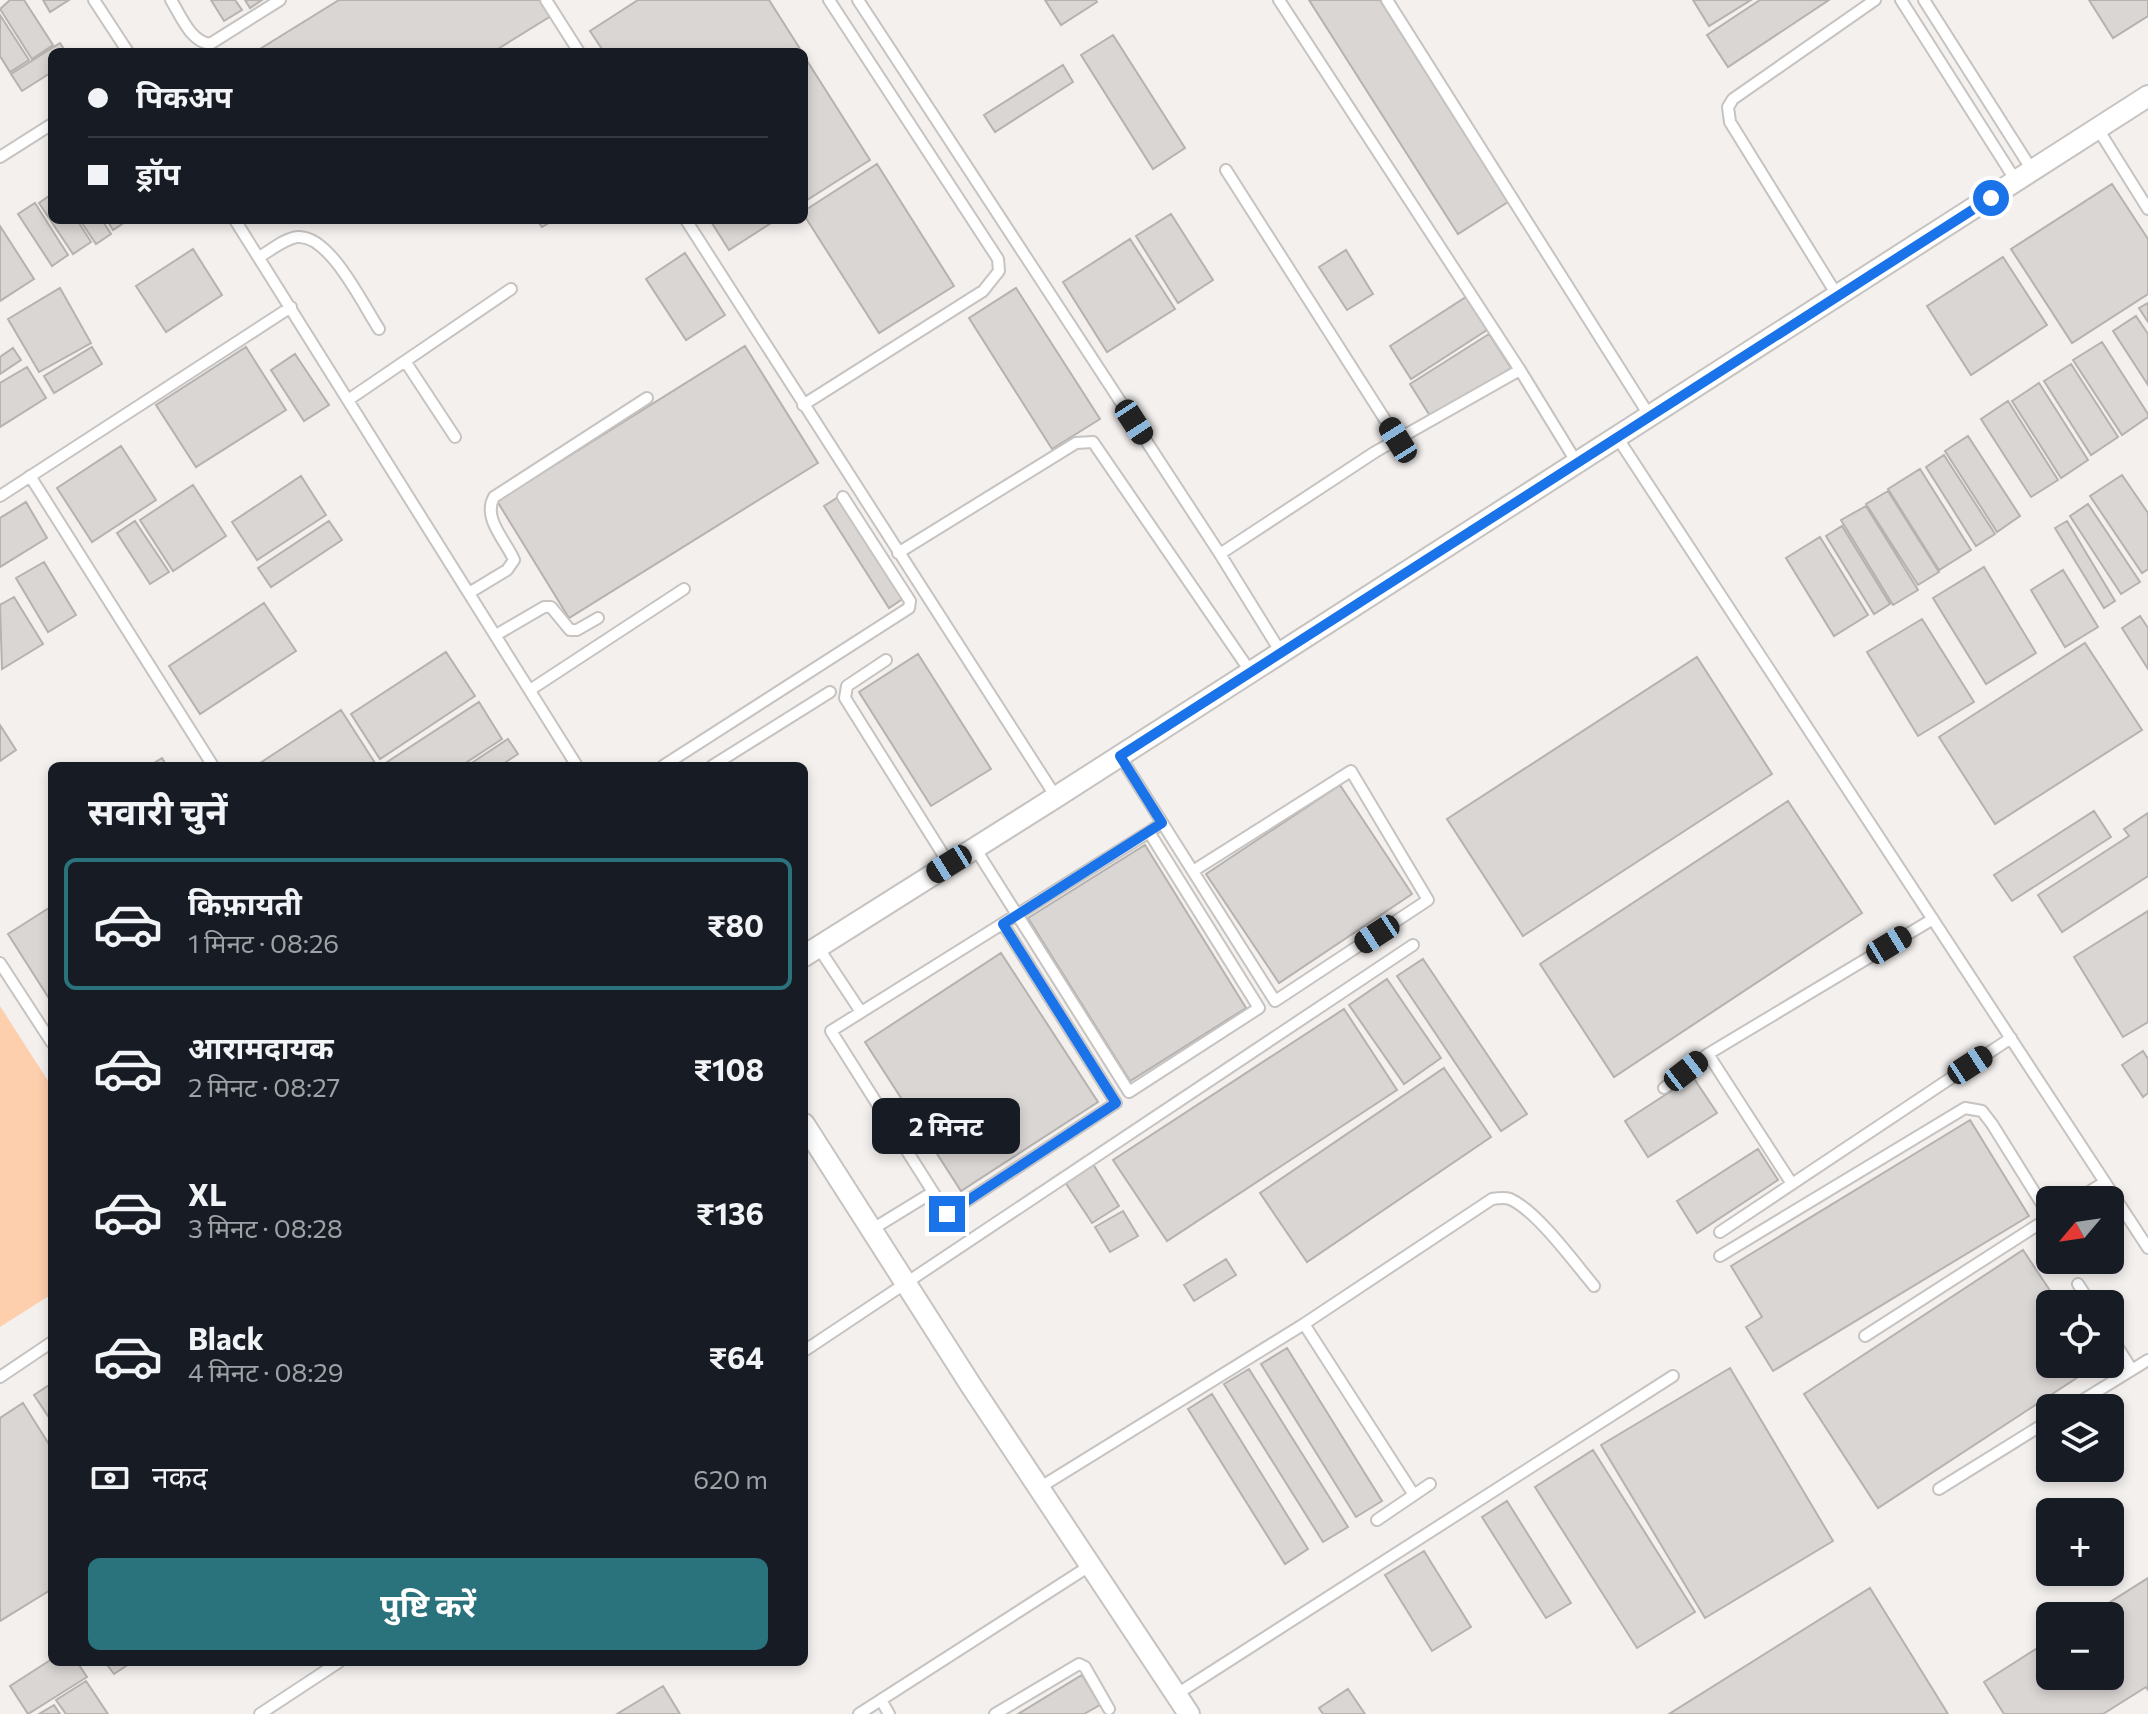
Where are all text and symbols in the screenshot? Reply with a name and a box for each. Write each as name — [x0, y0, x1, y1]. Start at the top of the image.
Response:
text: पिकअप — [136, 77, 232, 114]
text: ड्रॉप — [136, 154, 180, 191]
route start — [1973, 180, 2009, 216]
car — [1111, 395, 1157, 449]
car — [1375, 413, 1421, 467]
text: सवारी चुनें — [88, 788, 227, 832]
car — [922, 841, 976, 887]
text: किफ़ायती — [188, 884, 302, 921]
icon: car — [92, 888, 164, 960]
text: ₹80 — [707, 906, 764, 943]
car — [1350, 911, 1404, 957]
car — [1862, 922, 1916, 968]
text: 1 मिनट · 08:26 — [188, 927, 339, 958]
text: आरामदायक — [188, 1028, 334, 1065]
icon: car — [92, 1032, 164, 1104]
car — [1943, 1042, 1997, 1088]
car — [1660, 1047, 1712, 1095]
text: ₹108 — [693, 1050, 764, 1087]
text: 2 मिनट · 08:27 — [188, 1071, 340, 1102]
callout: 2 मिनट — [873, 1098, 1021, 1154]
text: 2 मिनट — [909, 1110, 983, 1141]
text: XL — [188, 1175, 227, 1212]
icon: car — [92, 1176, 164, 1248]
north arrow — [2036, 1186, 2124, 1274]
map controls — [2036, 1186, 2124, 1690]
text: ₹136 — [696, 1194, 764, 1231]
route end — [929, 1196, 965, 1232]
text: 3 मिनट · 08:28 — [188, 1212, 343, 1243]
button: locate — [2036, 1290, 2124, 1378]
text: Black — [188, 1319, 264, 1356]
icon: car — [92, 1320, 164, 1392]
text: ₹64 — [709, 1338, 764, 1375]
text: 4 मिनट · 08:29 — [188, 1356, 344, 1387]
button: layers — [2036, 1394, 2124, 1482]
icon: cash — [88, 1456, 132, 1500]
text: नकद — [152, 1457, 208, 1494]
text: 620 m — [693, 1463, 768, 1494]
button: + — [2036, 1498, 2124, 1586]
button: पुष्टि करें — [88, 1558, 768, 1650]
button: − — [2036, 1602, 2124, 1690]

